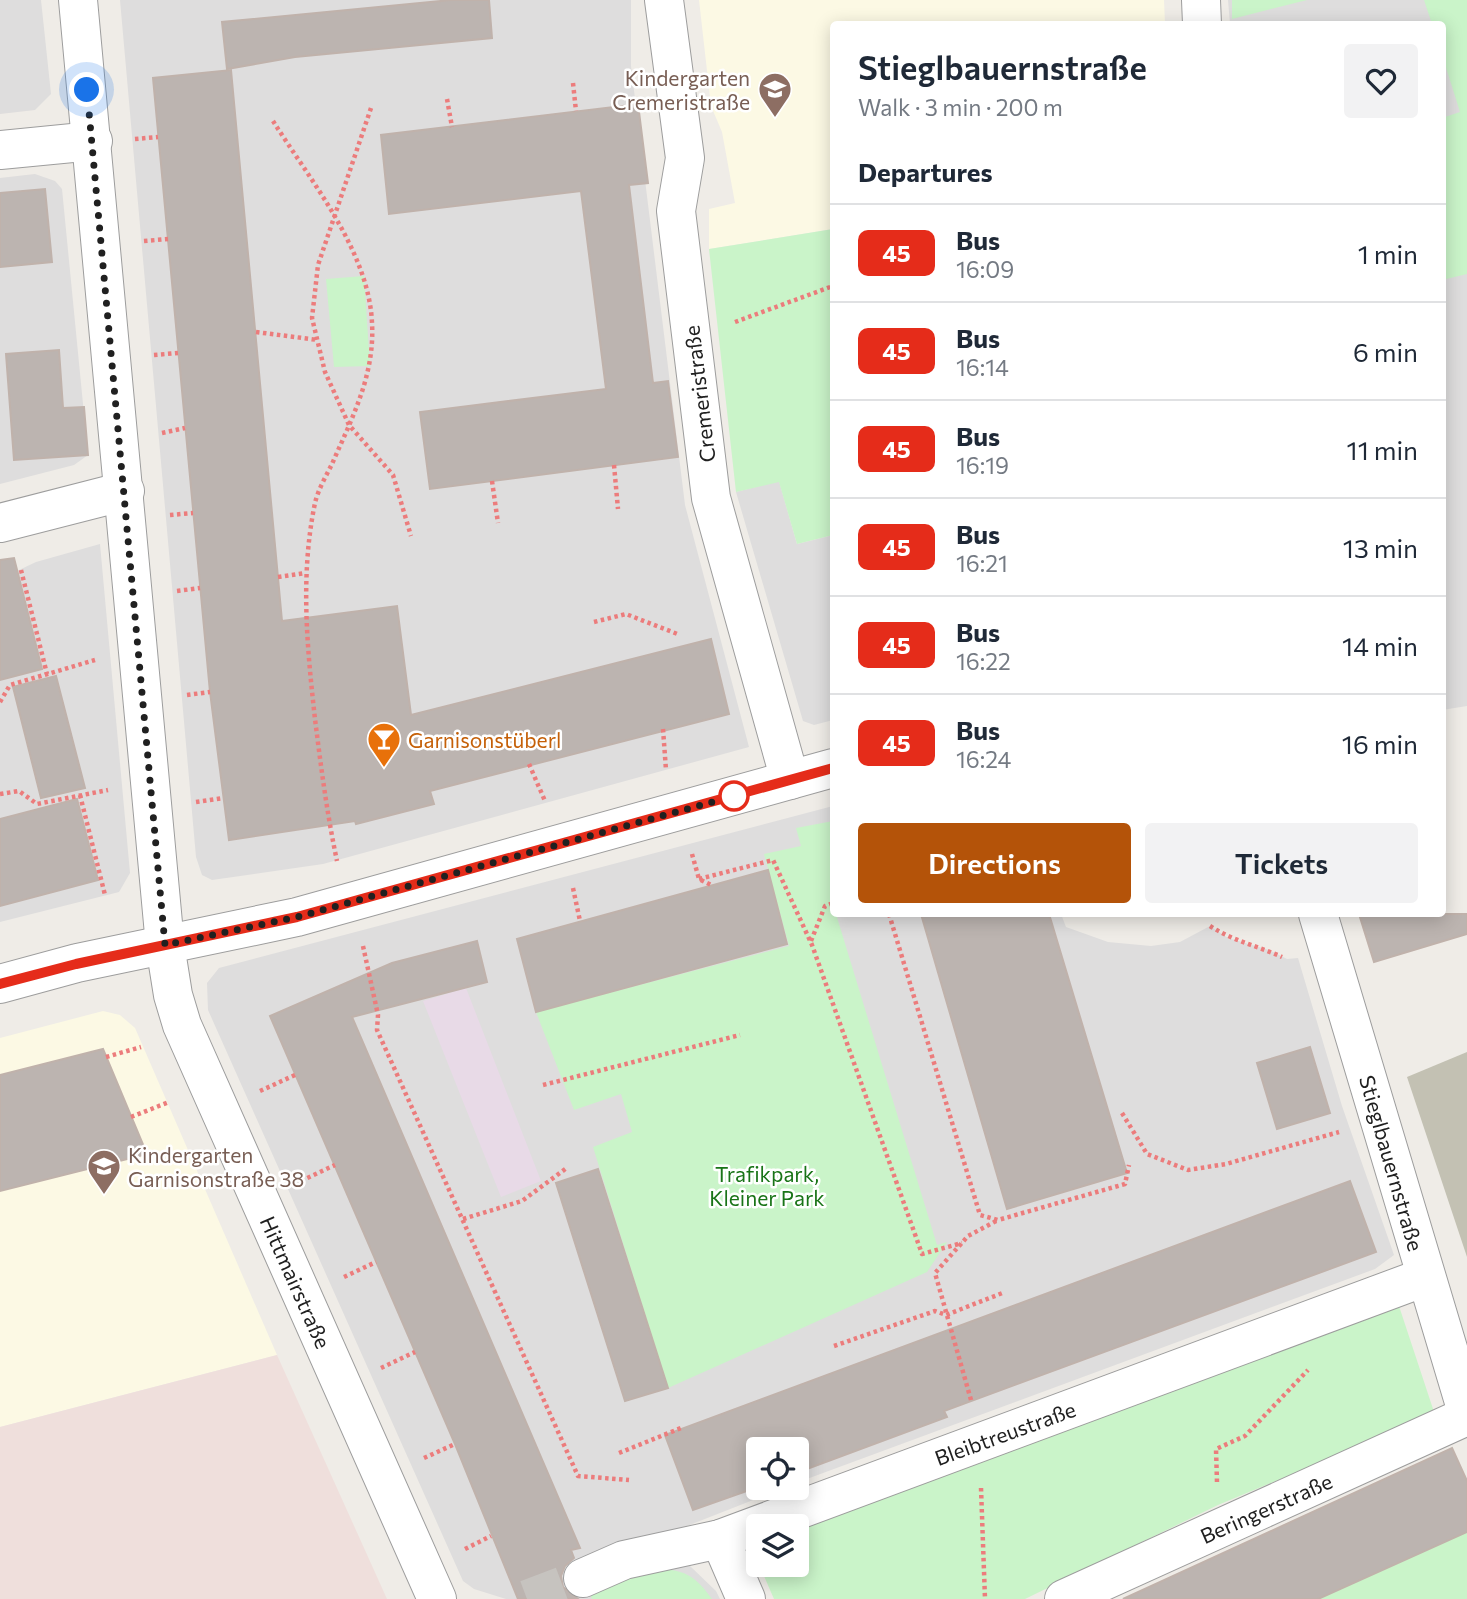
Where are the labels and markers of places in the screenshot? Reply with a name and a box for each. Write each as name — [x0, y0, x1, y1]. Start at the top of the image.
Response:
place label: Kindergarten Cremeristraße — [612, 65, 750, 114]
school or university icon: Kindergarten Cremeristraße — [756, 70, 794, 119]
bar icon: Garnisonstüberl — [365, 720, 403, 769]
place label: Garnisonstüberl — [408, 727, 561, 752]
unlabelled marker — [719, 781, 749, 811]
place label: Kindergarten Garnisonstraße 38 — [128, 1142, 304, 1191]
school or university icon: Kindergarten Garnisonstraße 38 — [85, 1147, 123, 1196]

